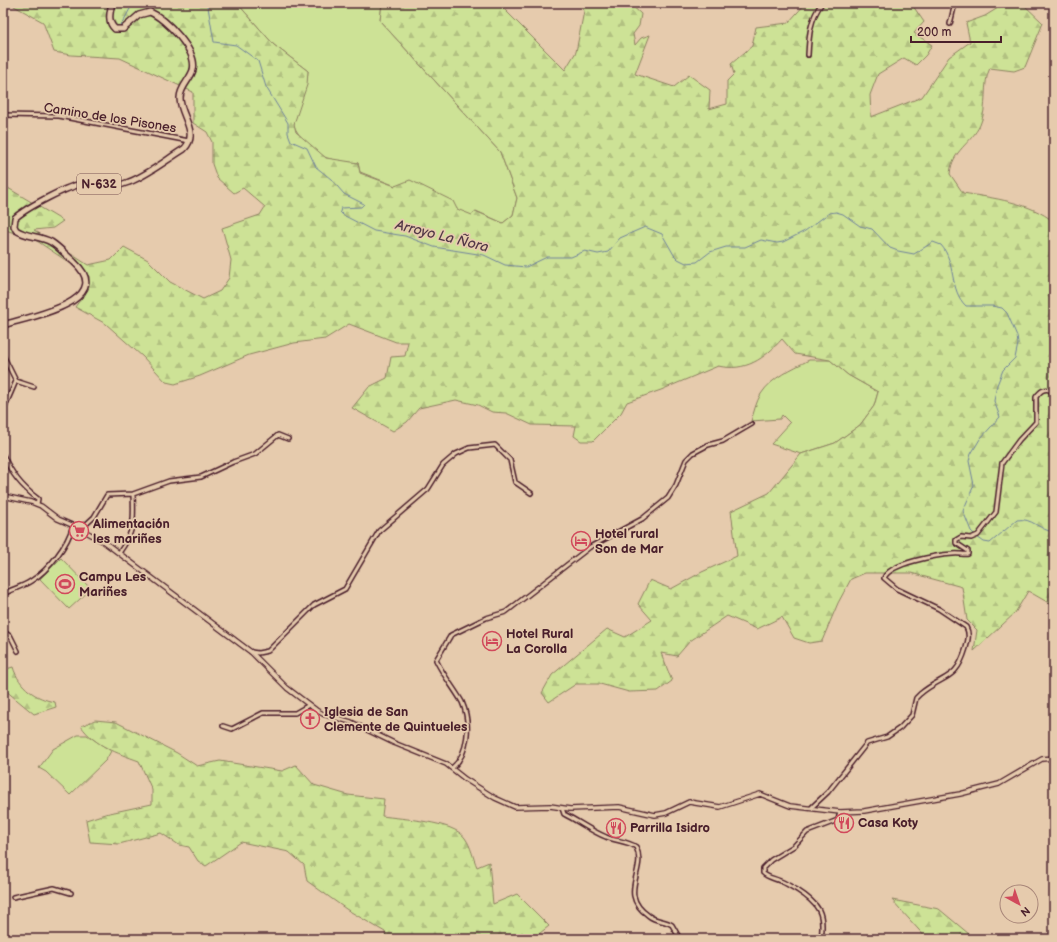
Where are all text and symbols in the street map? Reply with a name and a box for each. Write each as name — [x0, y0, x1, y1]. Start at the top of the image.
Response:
scale bar — [911, 18, 1001, 44]
text: 200 m — [917, 25, 951, 40]
street label: Camino de los Pisones — [43, 100, 178, 136]
road number: N-632 — [77, 174, 121, 194]
water label: Arroyo La Ñora — [393, 215, 491, 256]
place label: Alimentación les mariñes — [92, 516, 170, 547]
supermarket icon: Alimentación les mariñes — [68, 520, 90, 542]
place label: Hotel rural Son de Mar — [595, 526, 664, 557]
hotel icon: Hotel rural Son de Mar — [570, 530, 592, 552]
place label: Campu Les Mariñes — [79, 569, 146, 600]
sports icon: Campu Les Mariñes — [54, 573, 76, 595]
place label: Hotel Rural La Corolla — [506, 626, 573, 657]
hotel icon: Hotel Rural La Corolla — [481, 630, 503, 652]
place label: Iglesia de San Clemente de Quintueles — [324, 704, 467, 735]
church icon: Iglesia de San Clemente de Quintueles — [299, 708, 321, 730]
restaurant icon: Casa Koty — [833, 812, 855, 834]
place label: Casa Koty — [858, 815, 918, 831]
restaurant icon: Parrilla Isidro — [605, 817, 627, 839]
place label: Parrilla Isidro — [630, 820, 710, 836]
north arrow — [999, 884, 1039, 924]
text: N — [1018, 904, 1032, 919]

